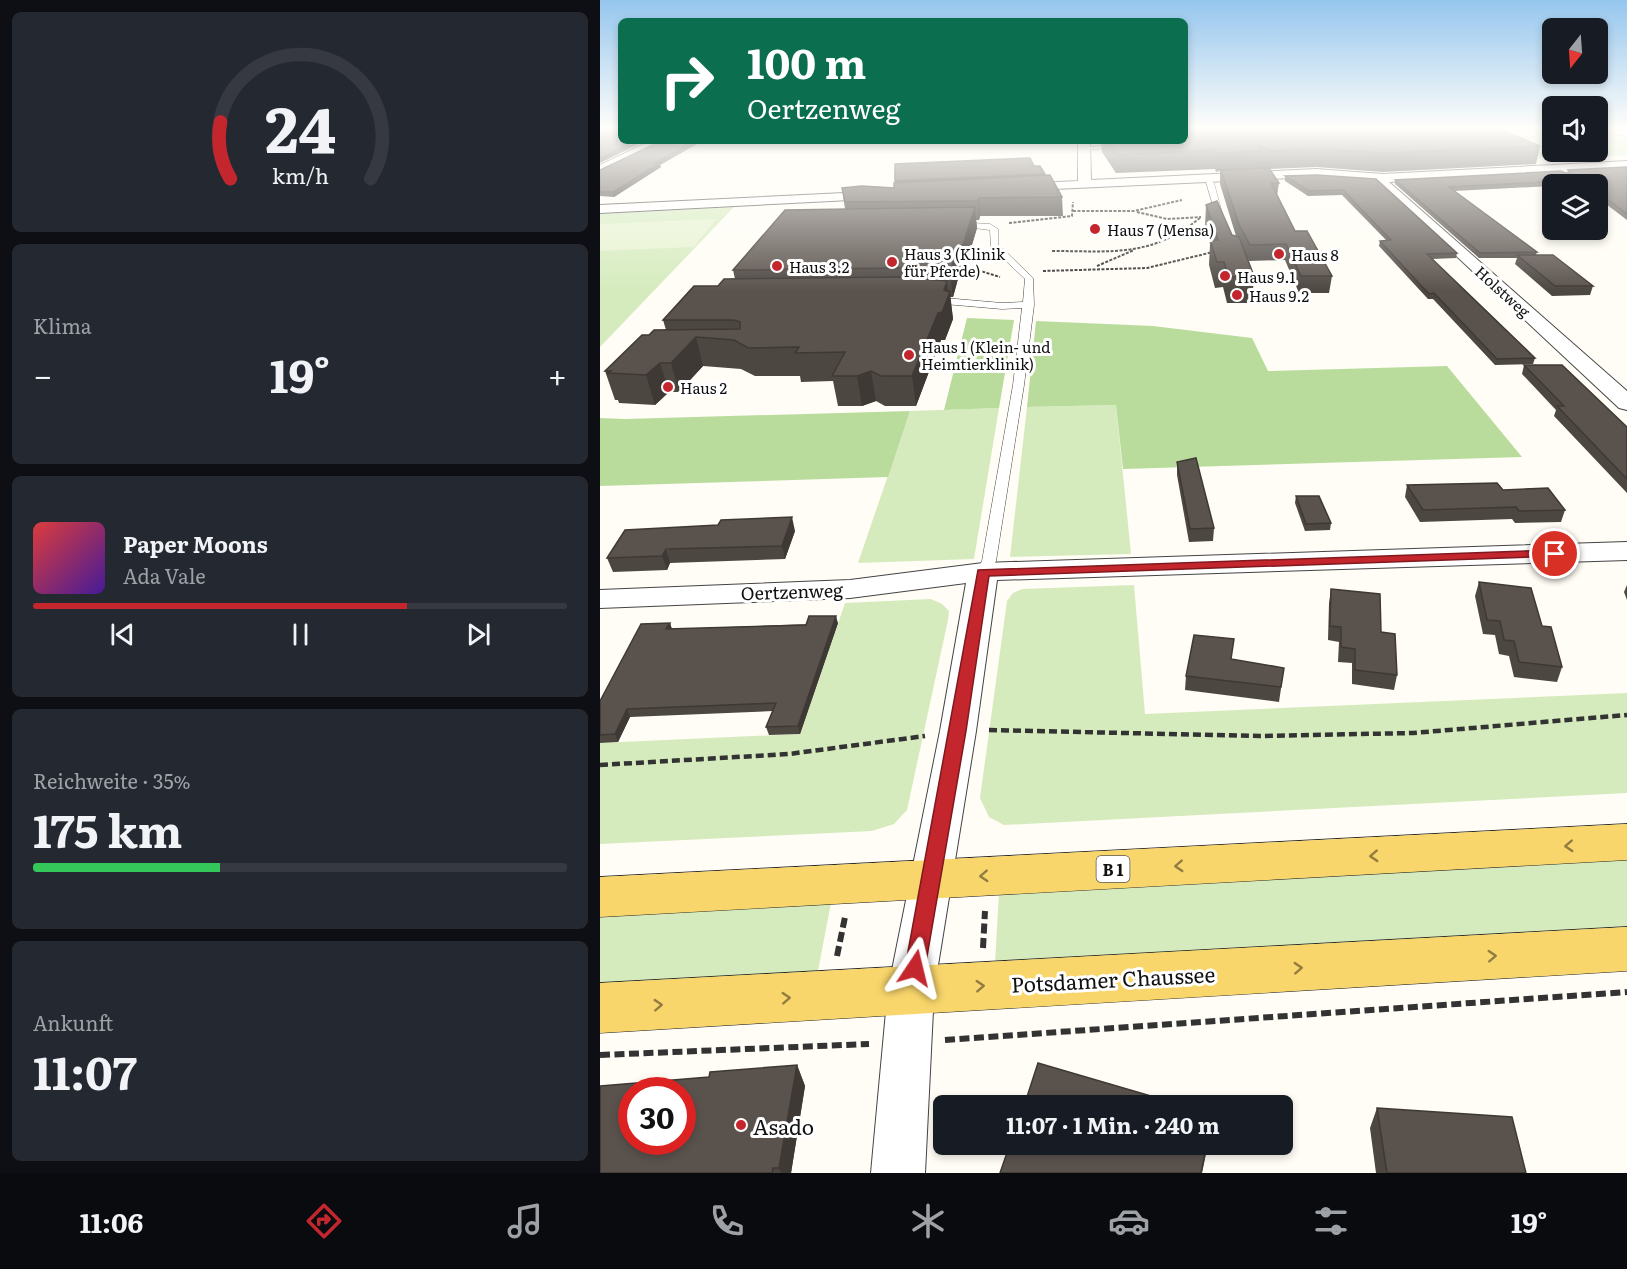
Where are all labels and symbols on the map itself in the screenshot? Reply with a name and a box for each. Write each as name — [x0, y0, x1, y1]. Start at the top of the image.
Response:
north arrow — [1542, 18, 1608, 84]
place label: Haus 7 (Mensa) — [1107, 218, 1214, 241]
marker: Haus 7 (Mensa) — [1088, 222, 1102, 236]
place label: Haus 3 (Klinik für Pferde) — [904, 242, 1006, 282]
place label: Haus 8 — [1291, 243, 1339, 266]
marker: Haus 8 — [1272, 247, 1286, 261]
place label: Haus 3.2 — [789, 255, 850, 278]
marker: Haus 3 (Klinik für Pferde) — [885, 255, 899, 269]
marker: Haus 3.2 — [770, 259, 784, 273]
street label: Holstweg — [1470, 260, 1536, 322]
place label: Haus 9.1 — [1237, 265, 1296, 288]
marker: Haus 9.1 — [1218, 269, 1232, 283]
place label: Haus 9.2 — [1249, 284, 1309, 307]
marker: Haus 9.2 — [1230, 288, 1244, 302]
place label: Haus 1 (Klein- und Heimtierklinik) — [921, 335, 1050, 375]
marker: Haus 1 (Klein- und Heimtierklinik) — [902, 348, 916, 362]
place label: Haus 2 — [680, 376, 728, 399]
marker: Haus 2 — [661, 380, 675, 394]
pin — [1529, 528, 1580, 579]
street label: Oertzenweg — [740, 576, 845, 606]
one-way arrow — [1564, 839, 1573, 852]
one-way arrow — [1369, 849, 1378, 862]
road number: B 1 — [1096, 856, 1130, 882]
one-way arrow — [1175, 859, 1184, 872]
one-way arrow — [980, 870, 989, 883]
position arrow — [883, 936, 947, 1000]
one-way arrow — [1488, 950, 1497, 963]
street label: Potsdamer Chaussee — [1010, 957, 1216, 999]
one-way arrow — [1293, 962, 1302, 975]
one-way arrow — [976, 980, 985, 993]
one-way arrow — [781, 991, 790, 1004]
one-way arrow — [654, 999, 663, 1012]
speed limit sign: 30 — [618, 1077, 696, 1155]
place label: Asado — [753, 1110, 814, 1141]
marker: Asado — [734, 1118, 748, 1132]

